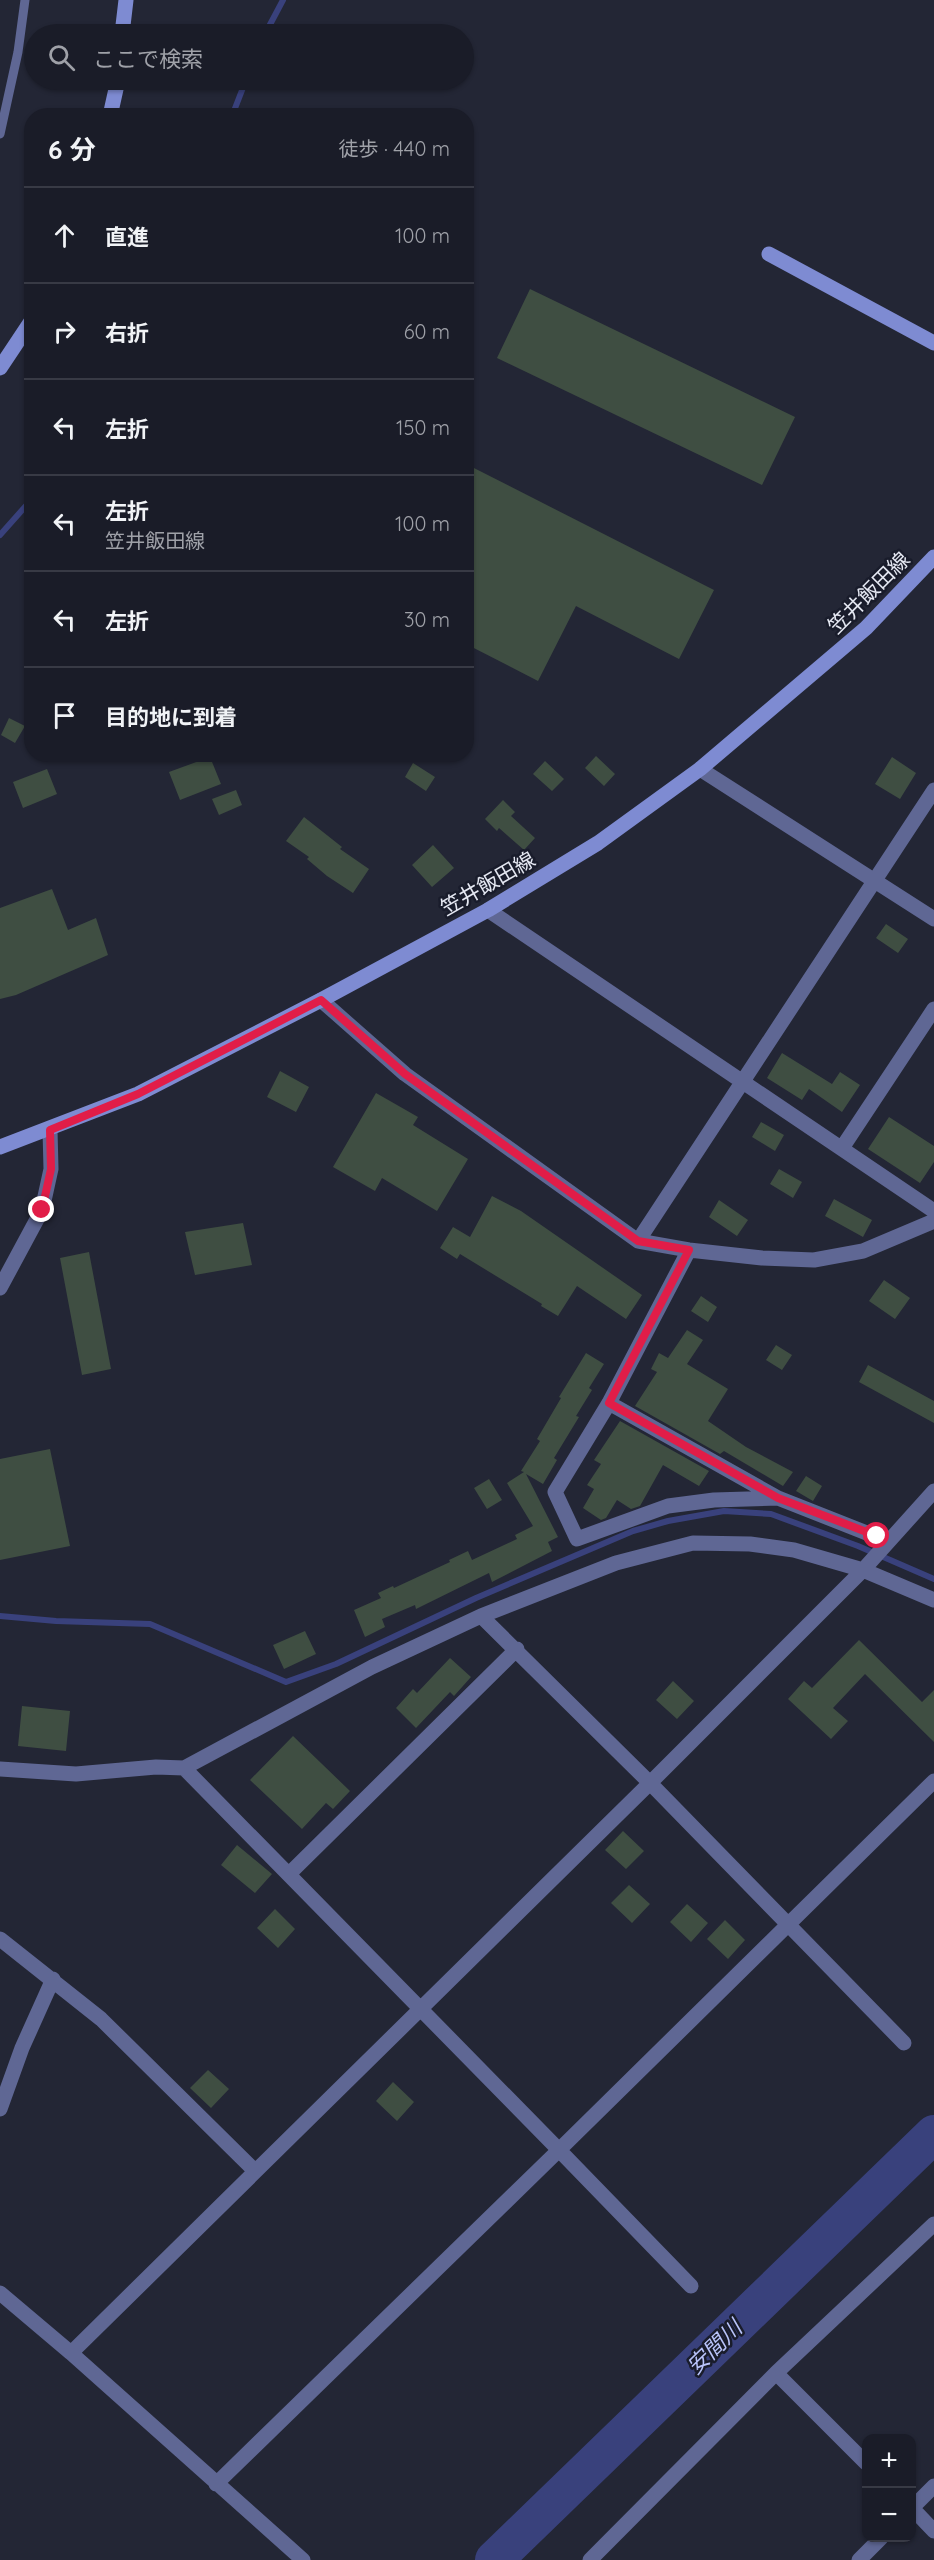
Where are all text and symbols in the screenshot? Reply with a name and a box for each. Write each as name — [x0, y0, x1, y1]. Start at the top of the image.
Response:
search box — [24, 24, 474, 90]
icon: search — [45, 41, 78, 74]
text: ここで検索 — [93, 45, 203, 73]
text: 6 分 — [48, 133, 96, 166]
text: 徒歩 · 440 m — [339, 136, 450, 161]
icon: ahead — [48, 219, 81, 252]
text: 直進 — [105, 223, 149, 251]
text: 100 m — [395, 223, 450, 248]
icon: right — [48, 315, 81, 348]
text: 右折 — [105, 319, 149, 347]
text: 60 m — [404, 319, 450, 344]
icon: left — [48, 411, 81, 444]
text: 左折 — [105, 415, 149, 443]
text: 150 m — [396, 415, 450, 440]
text: 左折 — [105, 497, 149, 525]
icon: left — [48, 507, 81, 540]
text: 100 m — [395, 511, 450, 536]
text: 笠井飯田線 — [105, 528, 205, 553]
street label: 笠井飯田線 — [822, 546, 915, 639]
icon: left — [48, 603, 81, 636]
text: 左折 — [105, 607, 149, 635]
text: 30 m — [404, 607, 450, 632]
icon: arrive — [48, 699, 81, 732]
text: 目的地に到着 — [105, 703, 237, 731]
street label: 笠井飯田線 — [436, 846, 539, 921]
route end — [28, 1196, 54, 1222]
route start — [863, 1522, 889, 1548]
water label: 安間川 — [681, 2313, 749, 2380]
map controls — [862, 2434, 916, 2542]
button: + — [862, 2434, 916, 2488]
button: − — [862, 2488, 916, 2542]

